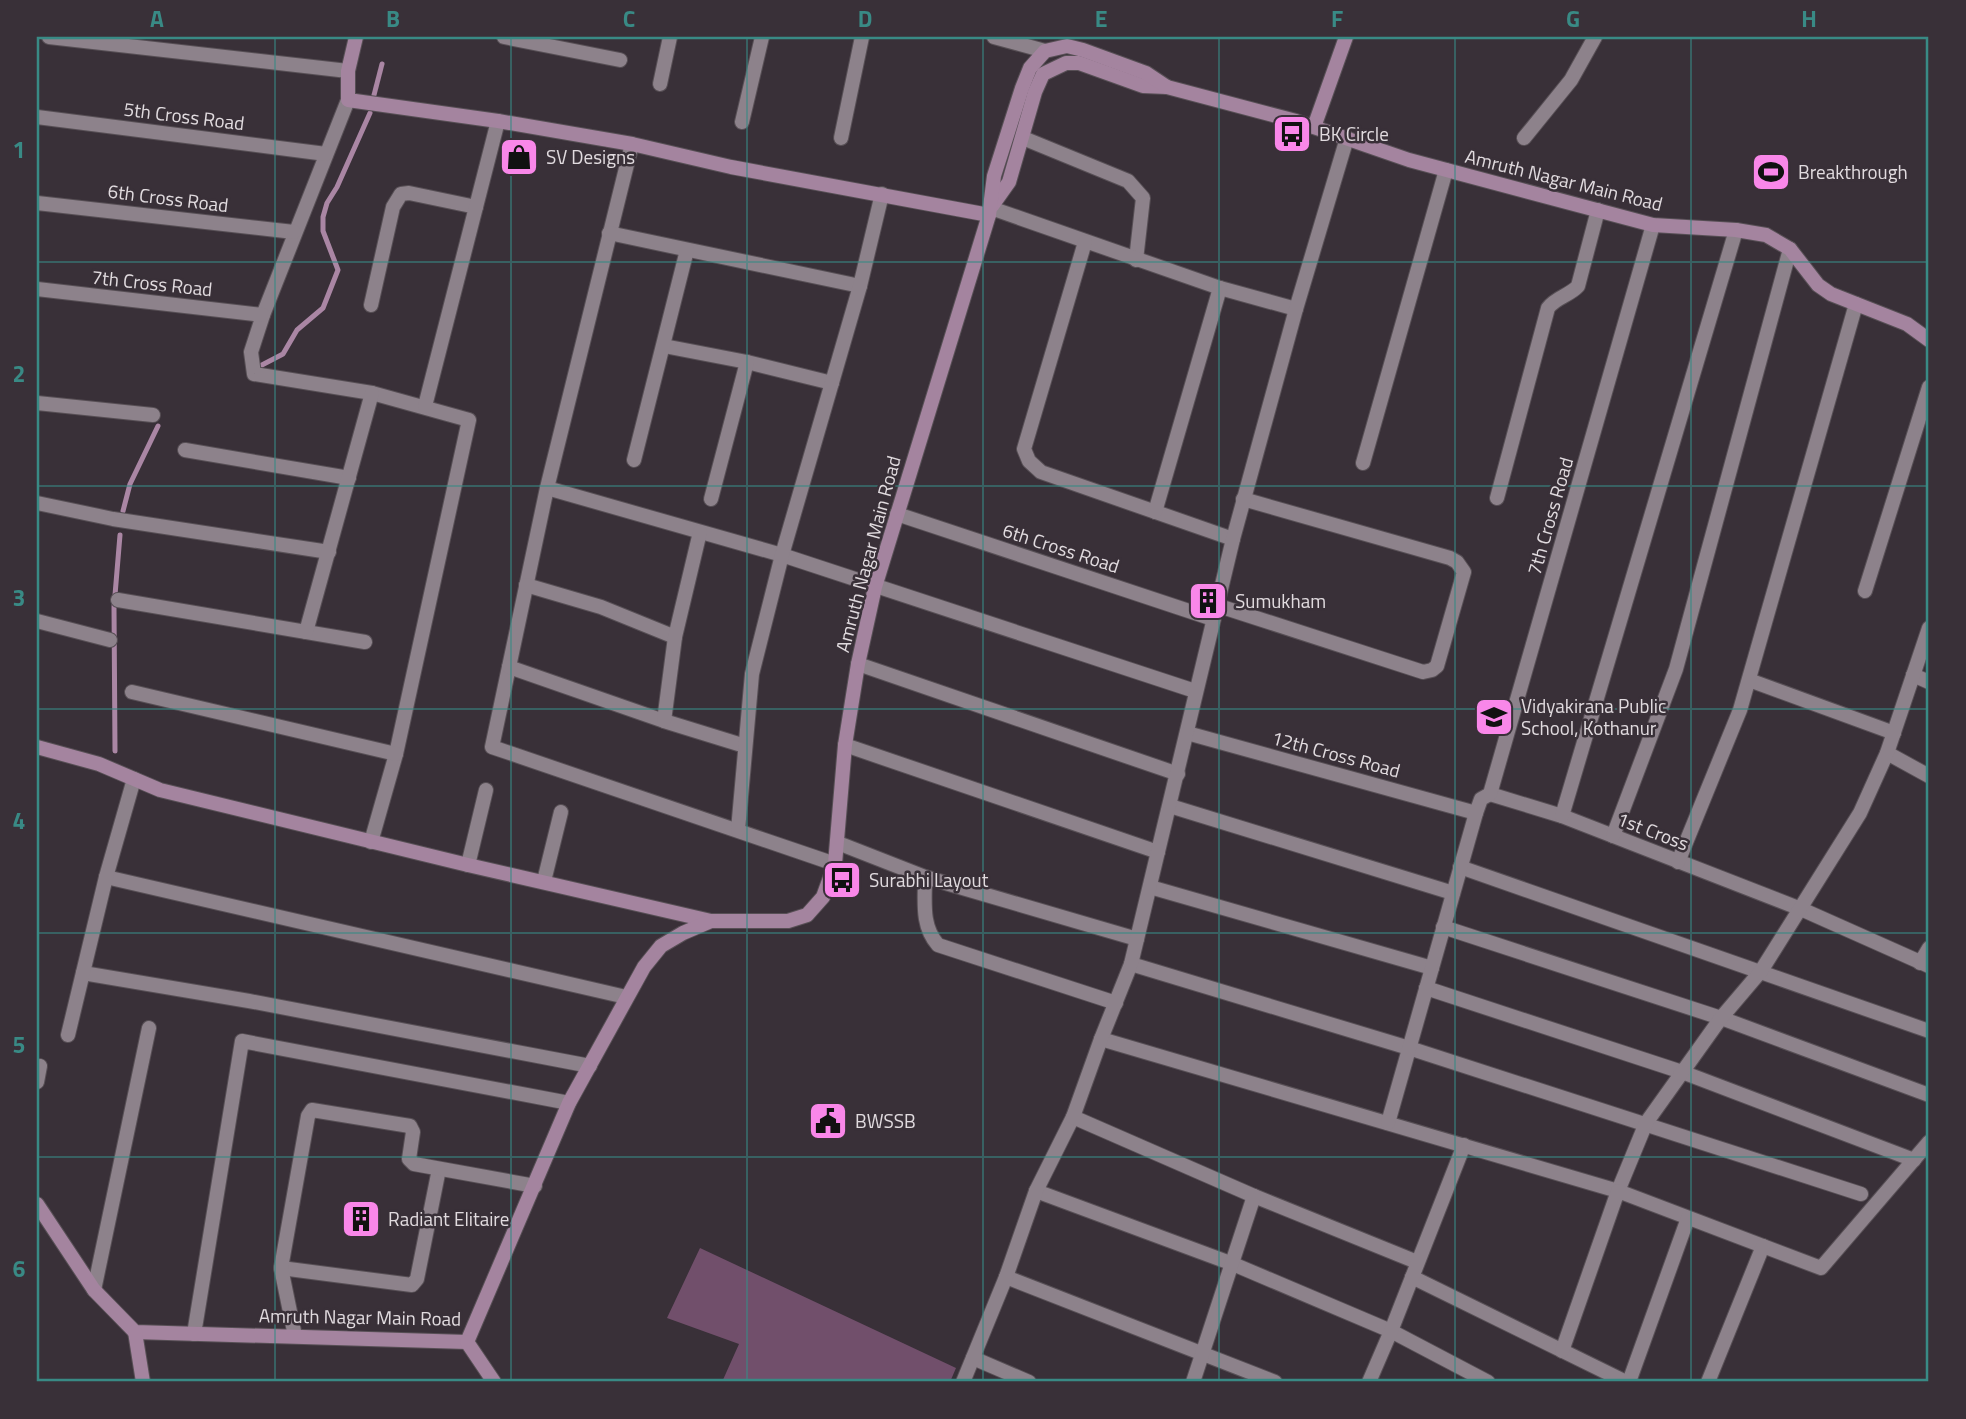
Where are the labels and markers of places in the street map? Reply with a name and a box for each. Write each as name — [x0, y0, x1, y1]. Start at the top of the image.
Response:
bus stop icon: BK Circle — [1271, 113, 1313, 155]
place label: BK Circle — [1319, 119, 1389, 148]
shop icon: SV Designs — [498, 136, 540, 178]
place label: SV Designs — [546, 142, 635, 171]
sports icon: Breakthrough — [1750, 151, 1792, 193]
place label: Breakthrough — [1798, 157, 1908, 186]
building icon: Sumukham — [1187, 580, 1229, 622]
place label: Sumukham — [1235, 586, 1326, 615]
place label: Vidyakirana Public School, Kothanur — [1521, 691, 1666, 742]
school or university icon: Vidyakirana Public School, Kothanur — [1473, 696, 1515, 738]
bus stop icon: Surabhi Layout — [821, 859, 863, 901]
place label: Surabhi Layout — [869, 865, 989, 894]
public building icon: BWSSB — [807, 1100, 849, 1142]
place label: BWSSB — [855, 1106, 916, 1135]
building icon: Radiant Elitaire — [340, 1198, 382, 1240]
place label: Radiant Elitaire — [388, 1204, 509, 1233]

